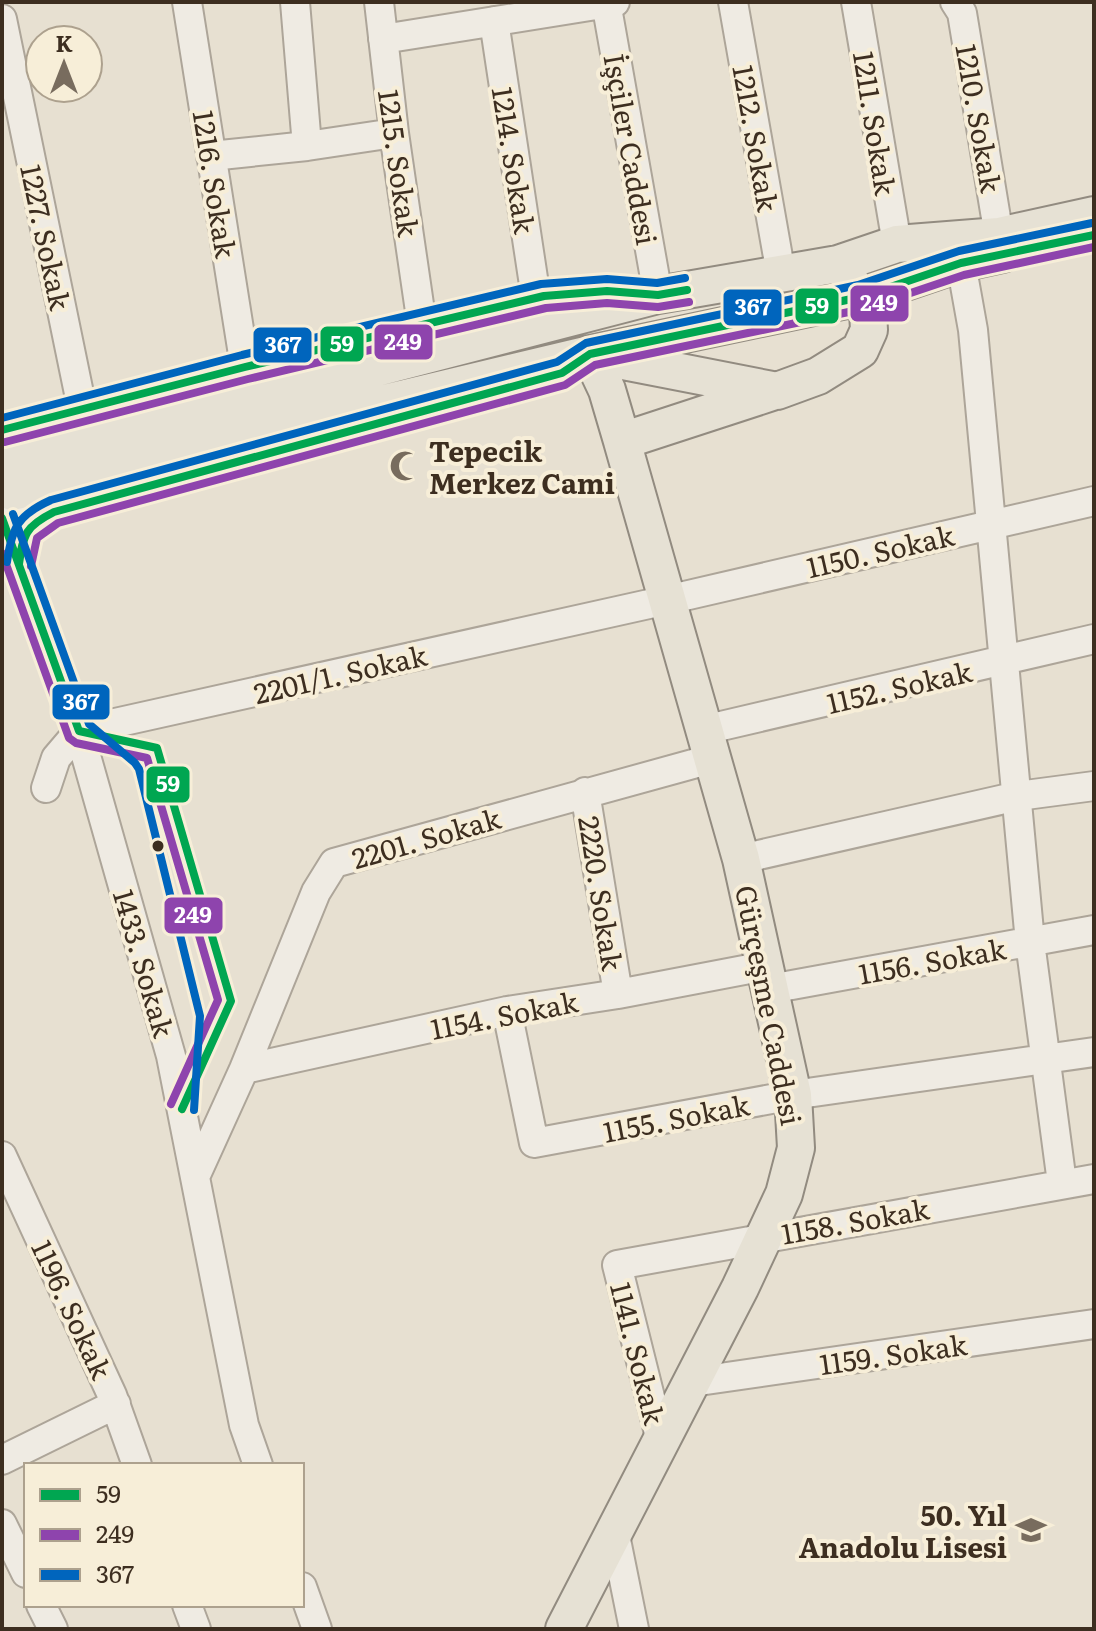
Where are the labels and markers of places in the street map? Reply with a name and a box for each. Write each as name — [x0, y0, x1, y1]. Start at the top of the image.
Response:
place label: Tepecik Merkez Cami — [429, 429, 615, 503]
mosque icon: Tepecik Merkez Cami — [388, 449, 422, 483]
unlabelled marker — [150, 838, 166, 854]
place label: 50. Yıl Anadolu Lisesi — [799, 1493, 1007, 1567]
school or university icon: 50. Yıl Anadolu Lisesi — [1014, 1513, 1048, 1547]

